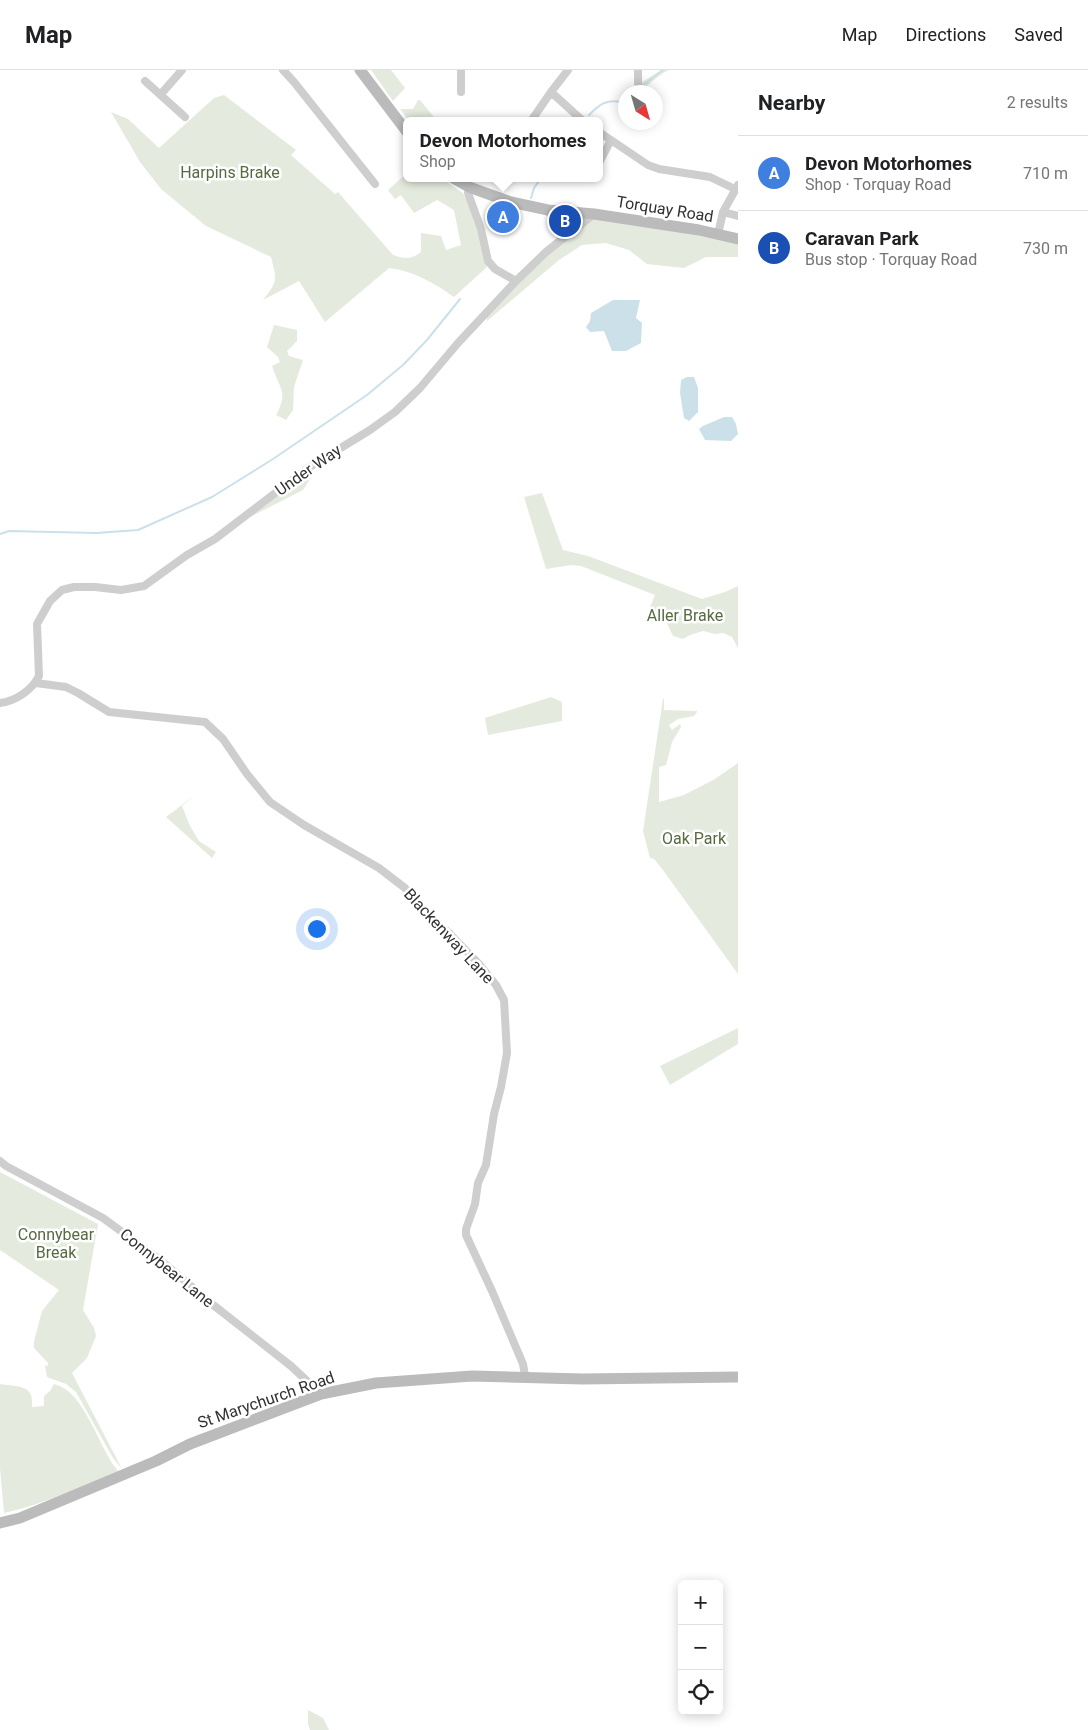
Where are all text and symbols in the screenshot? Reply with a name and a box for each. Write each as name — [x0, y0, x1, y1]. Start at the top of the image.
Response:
text: Map — [25, 21, 72, 49]
text: Map — [842, 24, 877, 45]
text: Directions — [905, 24, 986, 45]
text: Saved — [1014, 24, 1063, 45]
north arrow — [618, 85, 663, 130]
text: Nearby — [758, 91, 825, 115]
text: 2 results — [1007, 93, 1068, 112]
popup — [403, 117, 603, 182]
text: Devon Motorhomes — [419, 129, 587, 152]
text: Shop — [419, 152, 456, 171]
text: Devon Motorhomes — [805, 152, 972, 175]
park label: Harpins Brake — [180, 163, 280, 182]
text: A — [769, 164, 779, 183]
text: 710 m — [1023, 164, 1068, 183]
text: Shop · Torquay Road — [805, 175, 951, 194]
street label: Torquay Road — [615, 192, 715, 226]
pin: A — [487, 198, 519, 236]
pin: B — [549, 202, 581, 240]
text: Caravan Park — [805, 227, 919, 250]
text: B — [769, 239, 779, 258]
text: 730 m — [1023, 239, 1068, 258]
text: Bus stop · Torquay Road — [805, 250, 977, 269]
street label: Under Way — [271, 440, 345, 500]
park label: Aller Brake — [647, 606, 723, 625]
park label: Oak Park — [662, 829, 727, 848]
street label: Blackenway Lane — [400, 885, 498, 987]
your location — [304, 916, 330, 942]
street label: Connybear Lane — [116, 1224, 218, 1312]
park label: Connybear Break — [18, 1225, 95, 1262]
street label: St Marychurch Road — [195, 1368, 337, 1432]
map controls — [678, 1580, 723, 1715]
button: + — [678, 1580, 723, 1625]
button: − — [678, 1625, 723, 1670]
button: locate — [678, 1670, 723, 1715]

